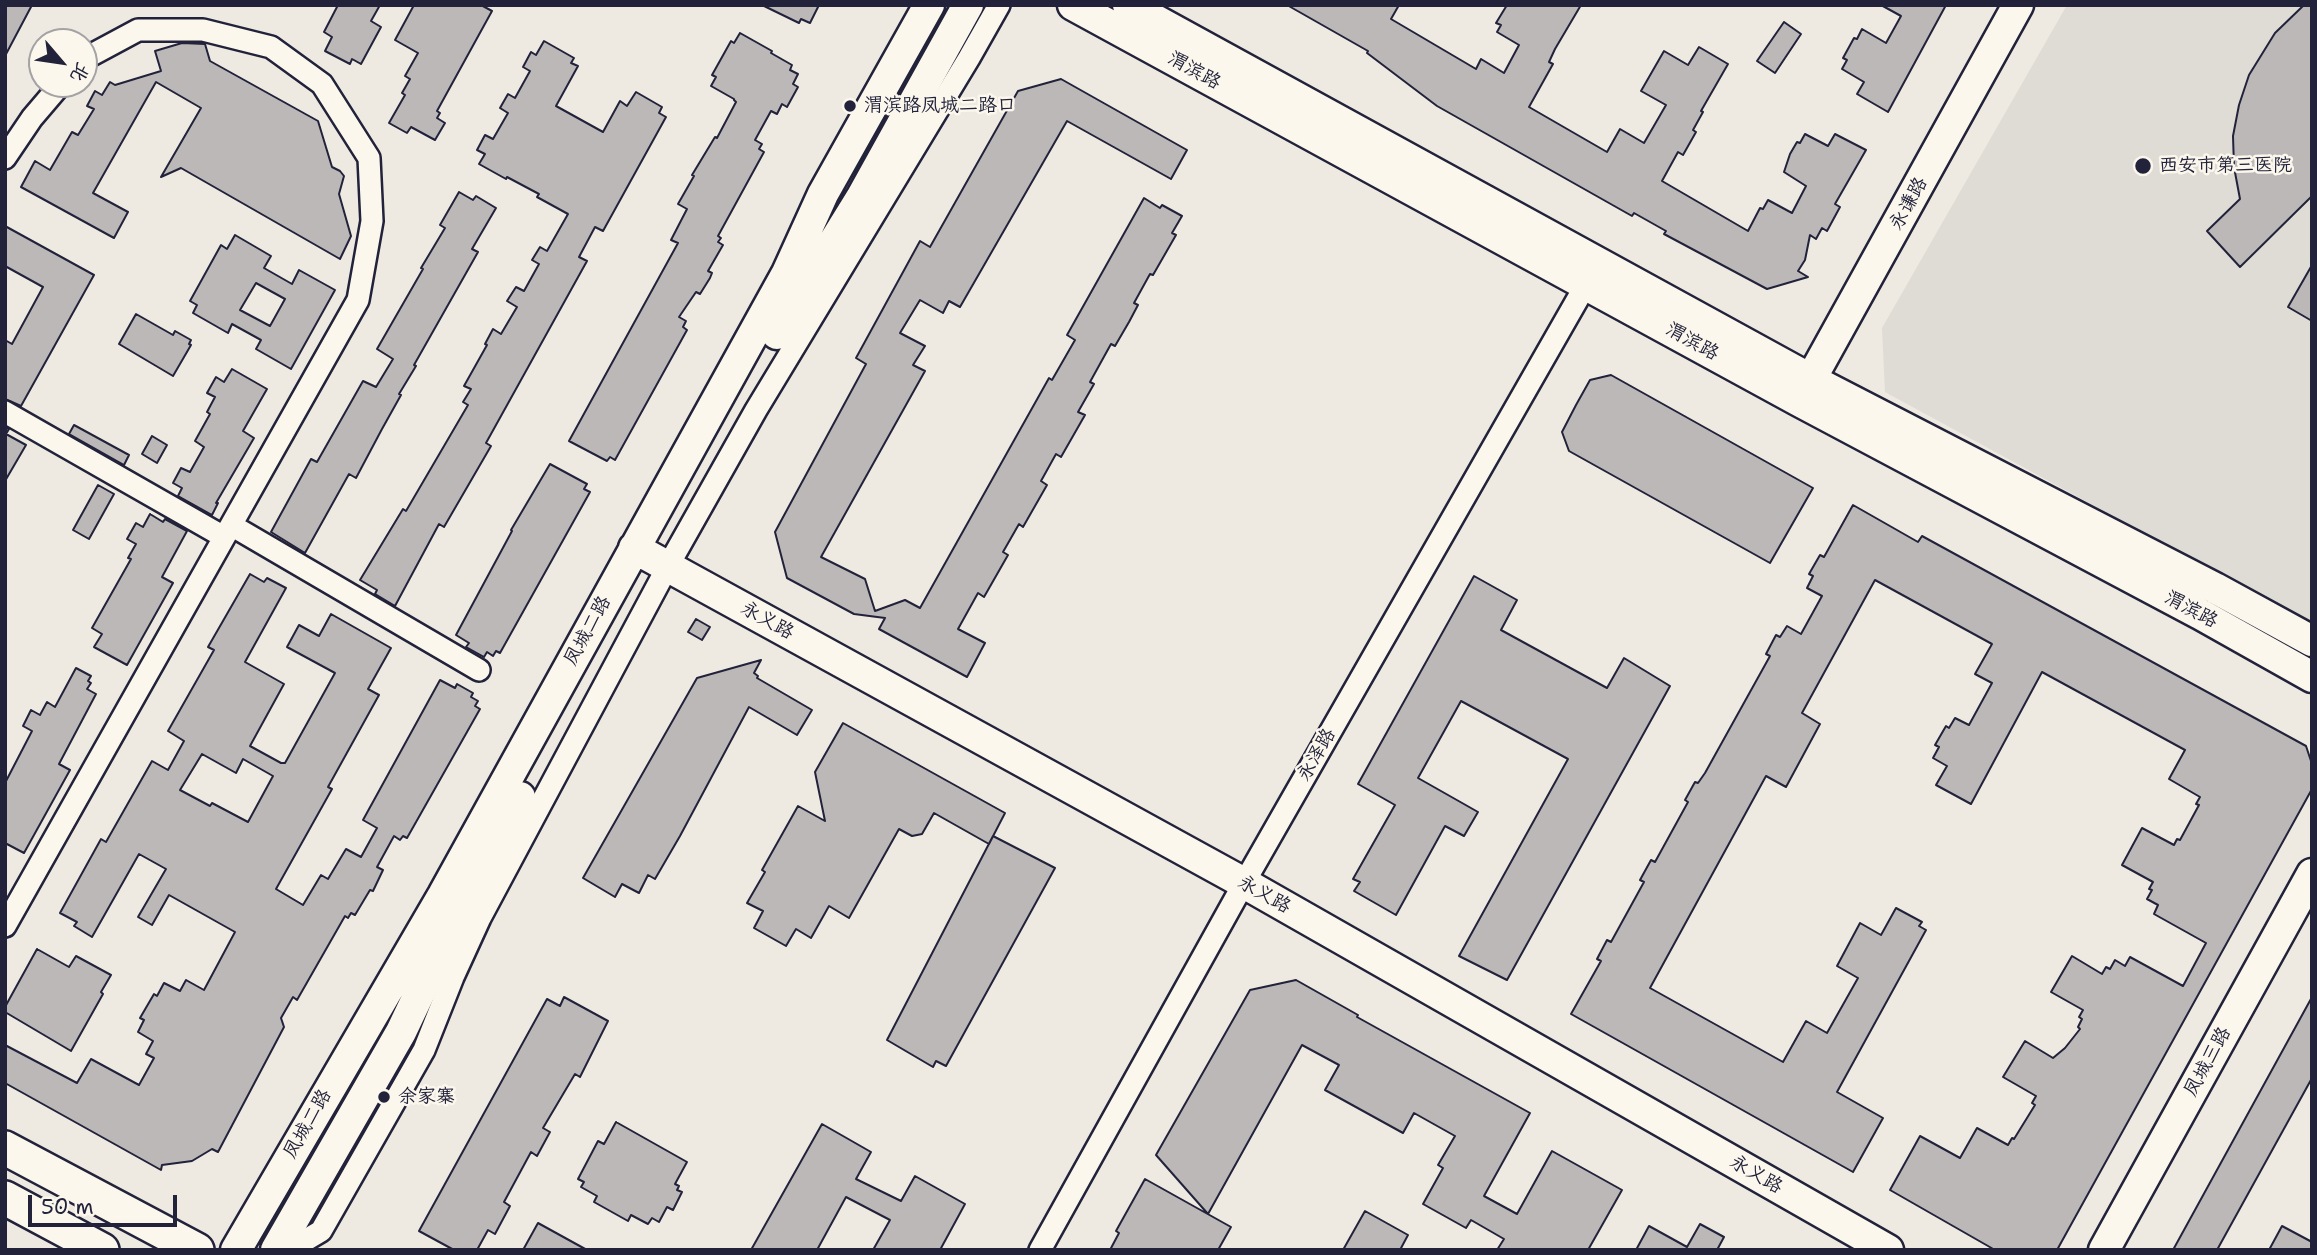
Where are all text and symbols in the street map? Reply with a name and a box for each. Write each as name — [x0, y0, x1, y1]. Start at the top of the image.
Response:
north arrow — [28, 28, 98, 98]
street label: 渭滨路 — [1164, 47, 1224, 95]
text: 北 — [65, 58, 96, 87]
place label: 渭滨路凤城二路口 — [864, 95, 1016, 117]
marker: 渭滨路凤城二路口 — [842, 98, 858, 114]
place label: 西安市第三医院 — [2159, 155, 2292, 177]
marker: 西安市第三医院 — [2133, 156, 2153, 176]
street label: 永谦路 — [1885, 174, 1933, 234]
street label: 渭滨路 — [1662, 318, 1722, 366]
street label: 渭滨路 — [2160, 587, 2222, 633]
street label: 凤城二路 — [560, 592, 616, 670]
street label: 永义路 — [737, 597, 797, 645]
street label: 永泽路 — [1293, 725, 1341, 785]
street label: 永义路 — [1234, 871, 1294, 919]
street label: 凤城三路 — [2180, 1023, 2236, 1101]
street label: 凤城二路 — [279, 1085, 337, 1163]
place label: 余家寨 — [398, 1086, 455, 1108]
marker: 余家寨 — [376, 1089, 392, 1105]
street label: 永义路 — [1726, 1151, 1786, 1199]
scale bar — [32, 1182, 180, 1226]
text: 50 m — [41, 1193, 94, 1221]

